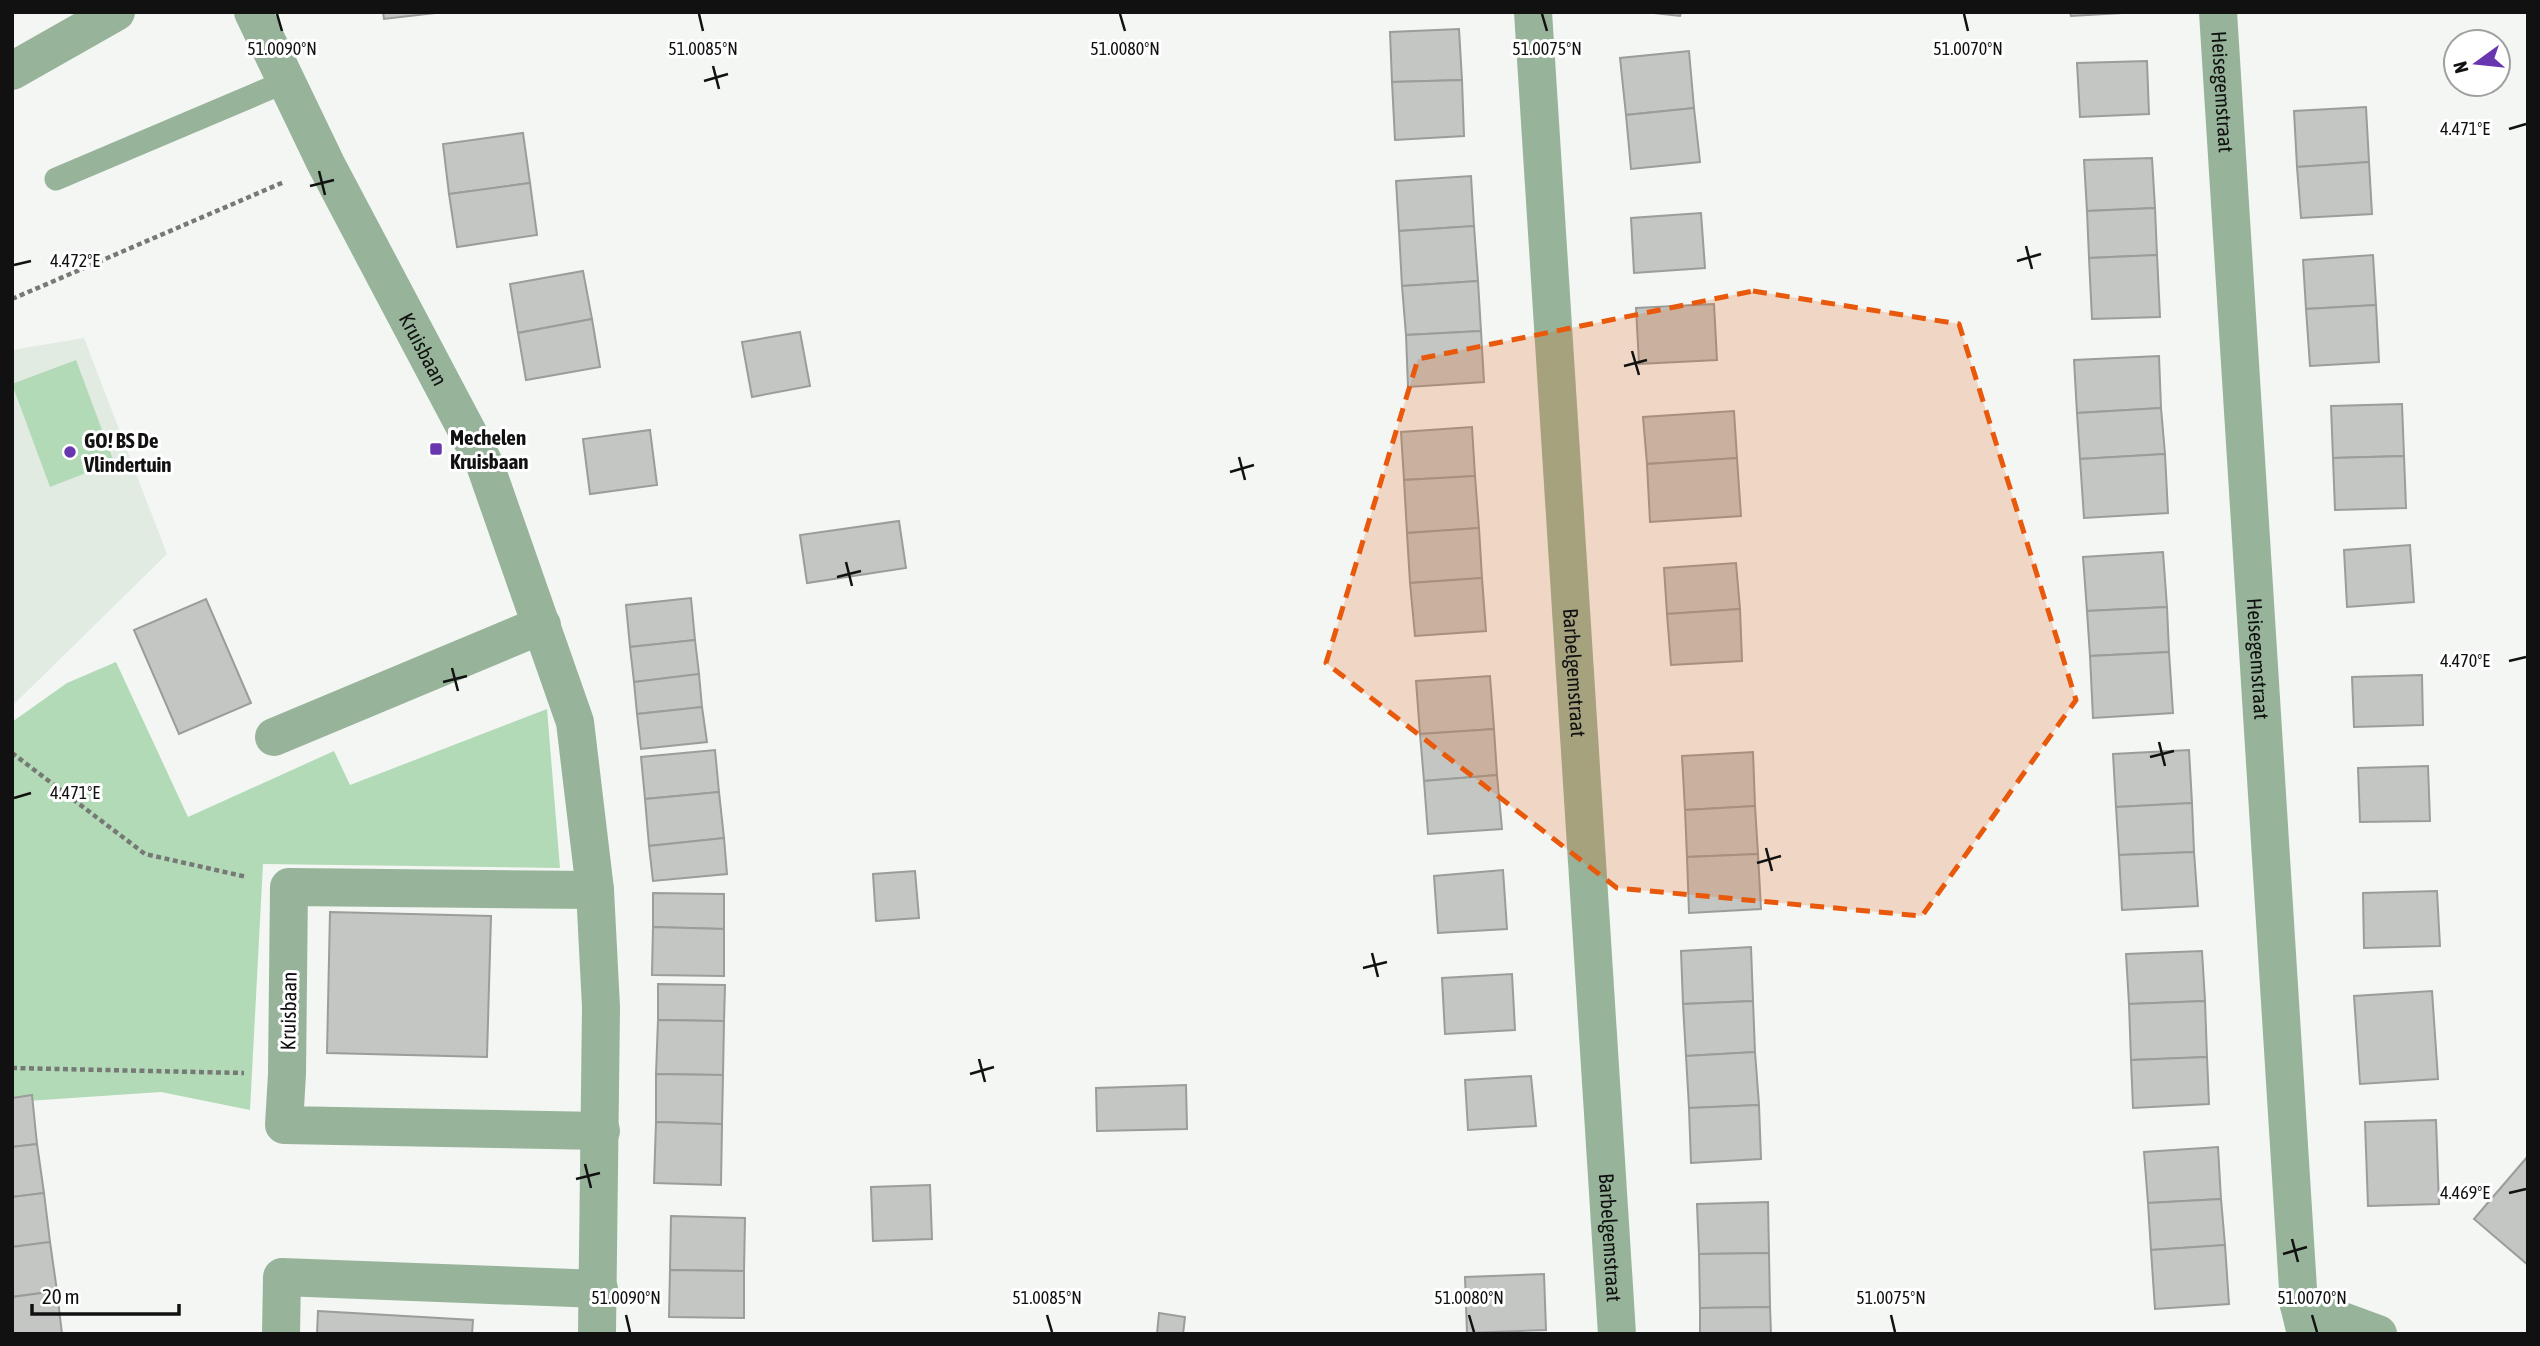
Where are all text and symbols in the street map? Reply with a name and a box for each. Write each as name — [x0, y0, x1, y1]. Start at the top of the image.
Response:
north arrow — [2442, 28, 2512, 98]
street label: Heisegemstraat — [2207, 30, 2239, 153]
text: 51.0090°N — [247, 38, 317, 59]
text: 51.0085°N — [668, 38, 738, 59]
text: 51.0080°N — [1090, 38, 1160, 59]
text: 51.0075°N — [1512, 38, 1582, 59]
text: 51.0070°N — [1933, 38, 2003, 59]
text: N — [2449, 59, 2473, 76]
text: 4.471°E — [2440, 118, 2490, 139]
text: 4.472°E — [50, 250, 100, 271]
street label: Kruisbaan — [395, 309, 453, 389]
place label: Mechelen Kruisbaan — [450, 425, 529, 473]
place label: GO! BS De Vlindertuin — [83, 428, 172, 476]
marker: Mechelen Kruisbaan — [428, 441, 444, 457]
marker: GO! BS De Vlindertuin — [62, 444, 78, 460]
street label: Heisegemstraat — [2243, 597, 2274, 720]
street label: Barbelgemstraat — [1559, 608, 1591, 738]
text: 4.470°E — [2440, 650, 2490, 671]
text: 4.471°E — [50, 782, 100, 803]
street label: Kruisbaan — [275, 972, 301, 1050]
street label: Barbelgemstraat — [1595, 1172, 1627, 1303]
text: 4.469°E — [2440, 1182, 2490, 1203]
scale bar — [32, 1272, 178, 1316]
text: 20 m — [42, 1284, 80, 1308]
text: 51.0090°N — [591, 1287, 661, 1308]
text: 51.0085°N — [1012, 1287, 1082, 1308]
text: 51.0080°N — [1434, 1287, 1504, 1308]
text: 51.0075°N — [1856, 1287, 1926, 1308]
text: 51.0070°N — [2277, 1287, 2347, 1308]

